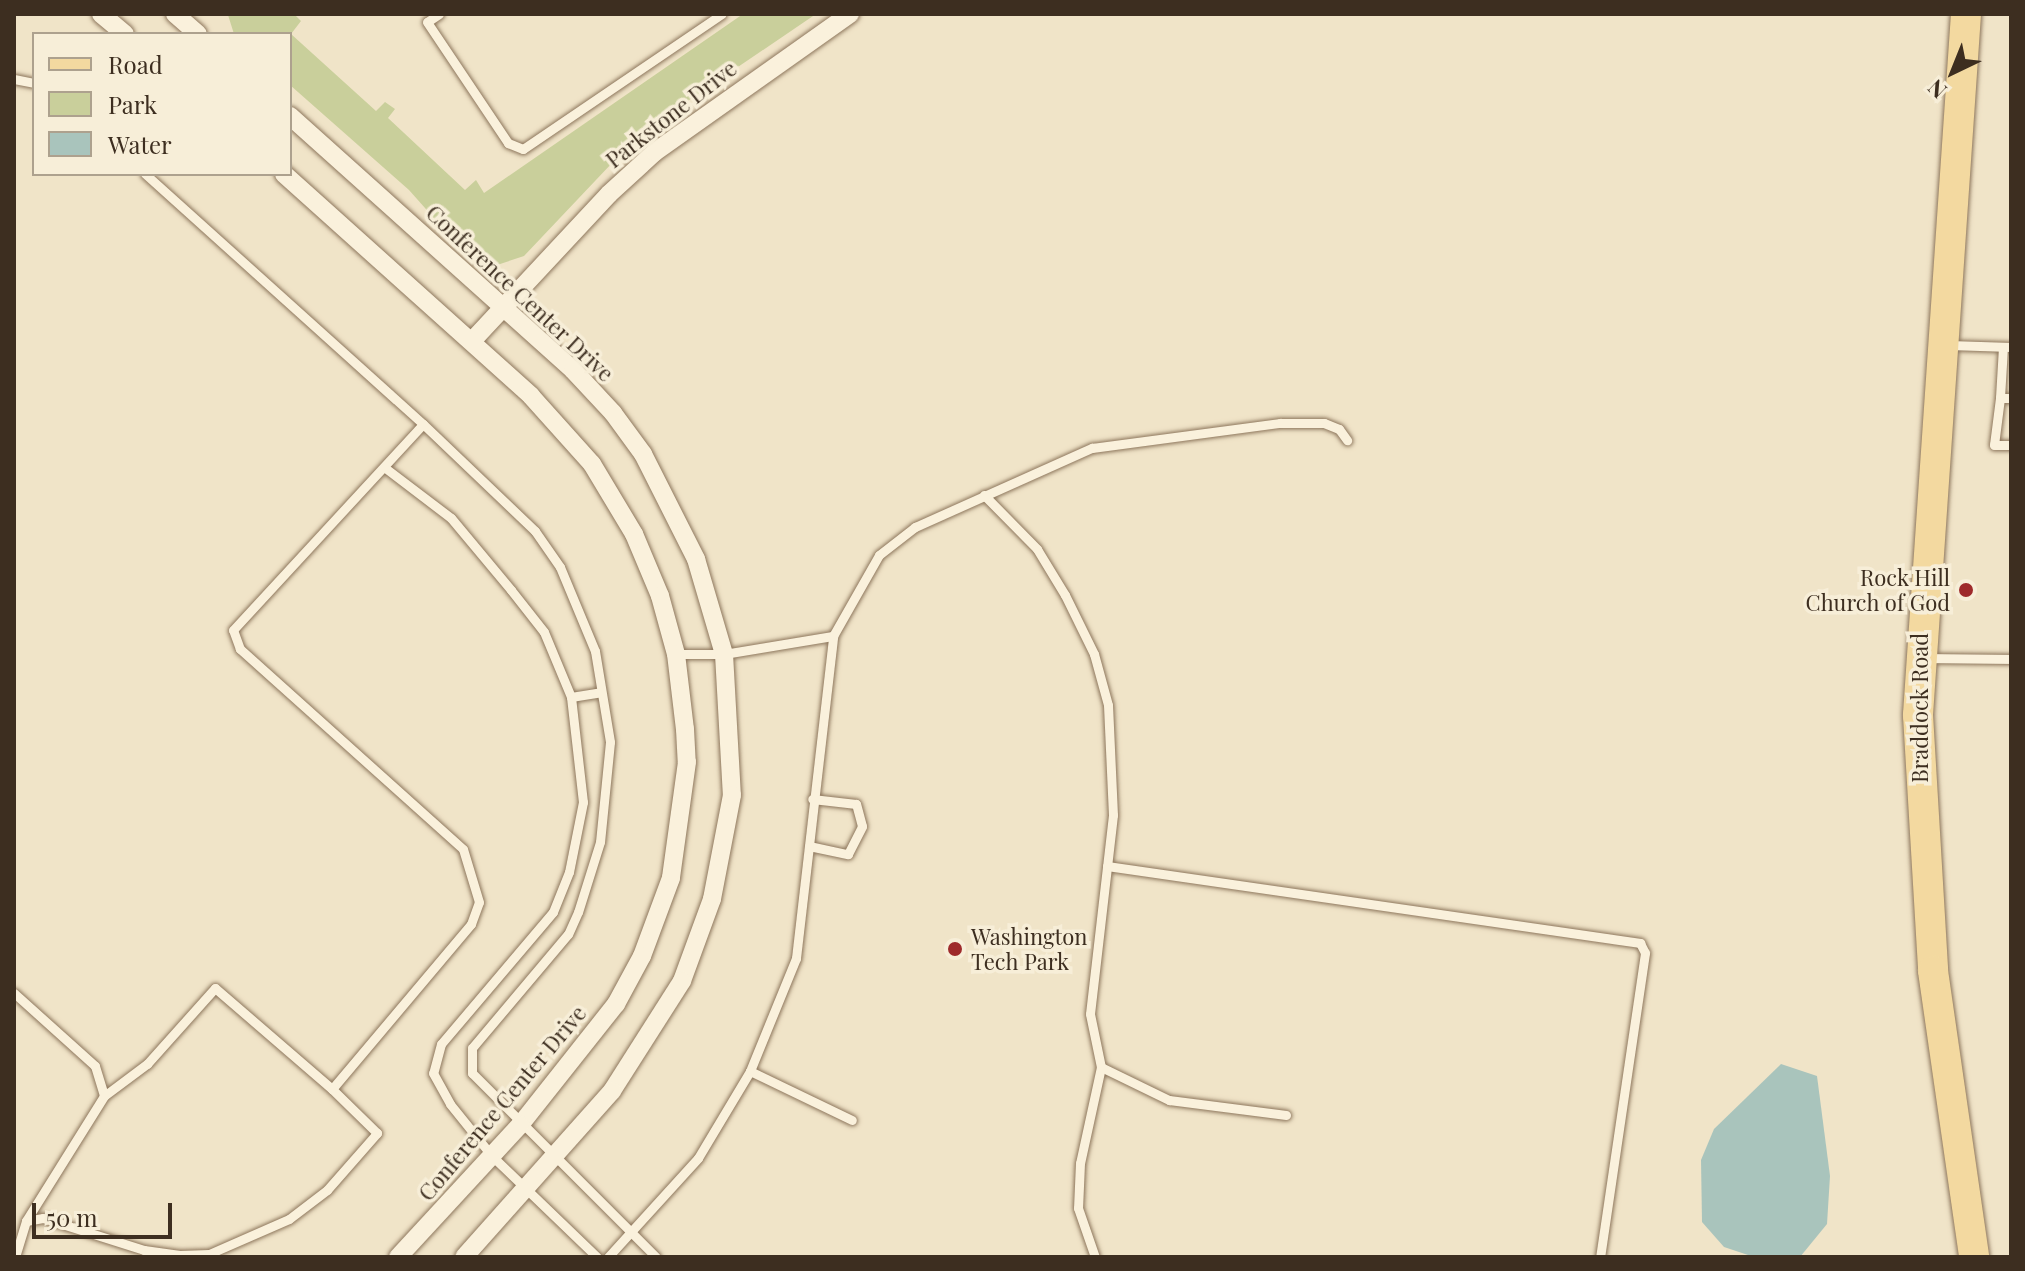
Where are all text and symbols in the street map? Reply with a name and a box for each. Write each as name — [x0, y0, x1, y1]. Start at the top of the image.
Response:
legend — [32, 32, 292, 176]
north arrow — [1913, 32, 1993, 112]
text: Road — [108, 48, 163, 80]
street label: Parkstone Drive — [600, 55, 742, 173]
text: N — [1921, 73, 1953, 106]
text: Park — [108, 88, 157, 120]
text: Water — [108, 128, 172, 160]
street label: Conference Center Drive — [421, 199, 619, 387]
place label: Rock Hill Church of God — [1806, 564, 1950, 616]
marker: Rock Hill Church of God — [1957, 581, 1975, 599]
street label: Braddock Road — [1907, 633, 1933, 783]
place label: Washington Tech Park — [971, 923, 1087, 974]
marker: Washington Tech Park — [946, 940, 964, 958]
street label: Conference Center Drive — [413, 1000, 591, 1206]
scale bar — [36, 1187, 176, 1237]
text: 50 m — [46, 1201, 98, 1233]

